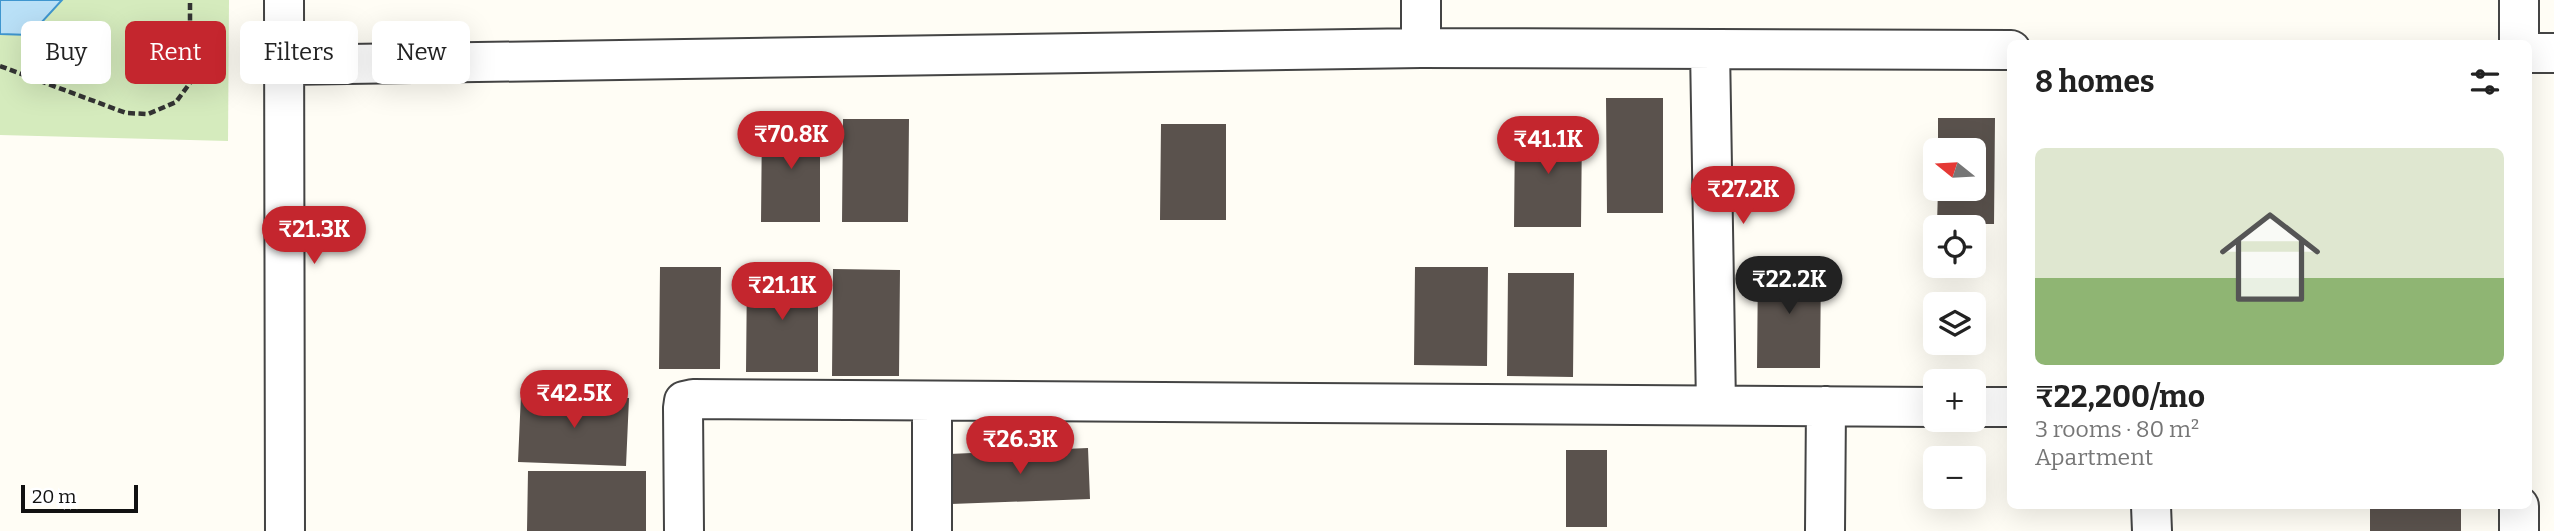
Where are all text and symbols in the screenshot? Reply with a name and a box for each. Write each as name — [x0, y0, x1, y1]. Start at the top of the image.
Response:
chip: Buy — [21, 21, 111, 84]
chip: Rent — [125, 21, 226, 84]
chip: Filters — [240, 21, 358, 84]
chip: New — [372, 21, 470, 84]
icon: filters — [2466, 63, 2504, 101]
text: 8 homes — [2035, 64, 2155, 100]
pin: ₹70.8K — [734, 111, 848, 171]
pin: ₹41.1K — [1491, 116, 1605, 176]
text: ₹70.8K — [753, 120, 829, 148]
text: ₹41.1K — [1513, 125, 1583, 153]
north arrow — [1923, 138, 1986, 201]
map controls — [1923, 138, 1986, 509]
pin: ₹27.2K — [1686, 166, 1800, 226]
text: ₹27.2K — [1707, 175, 1779, 203]
icon: home — [2207, 194, 2333, 320]
pin: ₹21.3K — [257, 206, 371, 266]
text: ₹21.3K — [278, 215, 350, 243]
button: locate — [1923, 215, 1986, 278]
pin: ₹22.2K — [1732, 256, 1846, 316]
pin: ₹21.1K — [725, 262, 839, 322]
text: ₹22.2K — [1751, 265, 1827, 293]
text: ₹21.1K — [748, 271, 816, 299]
button: layers — [1923, 292, 1986, 355]
button: + — [1923, 369, 1986, 432]
pin: ₹42.5K — [517, 370, 631, 430]
text: ₹42.5K — [536, 379, 612, 407]
text: ₹22,200/mo — [2035, 379, 2205, 415]
text: 3 rooms · 80 m² — [2035, 415, 2199, 443]
pin: ₹26.3K — [963, 416, 1077, 476]
text: ₹26.3K — [982, 425, 1058, 453]
text: Apartment — [2035, 443, 2153, 471]
button: − — [1923, 446, 1986, 509]
scale bar — [21, 482, 138, 514]
text: 20 m — [32, 485, 76, 508]

